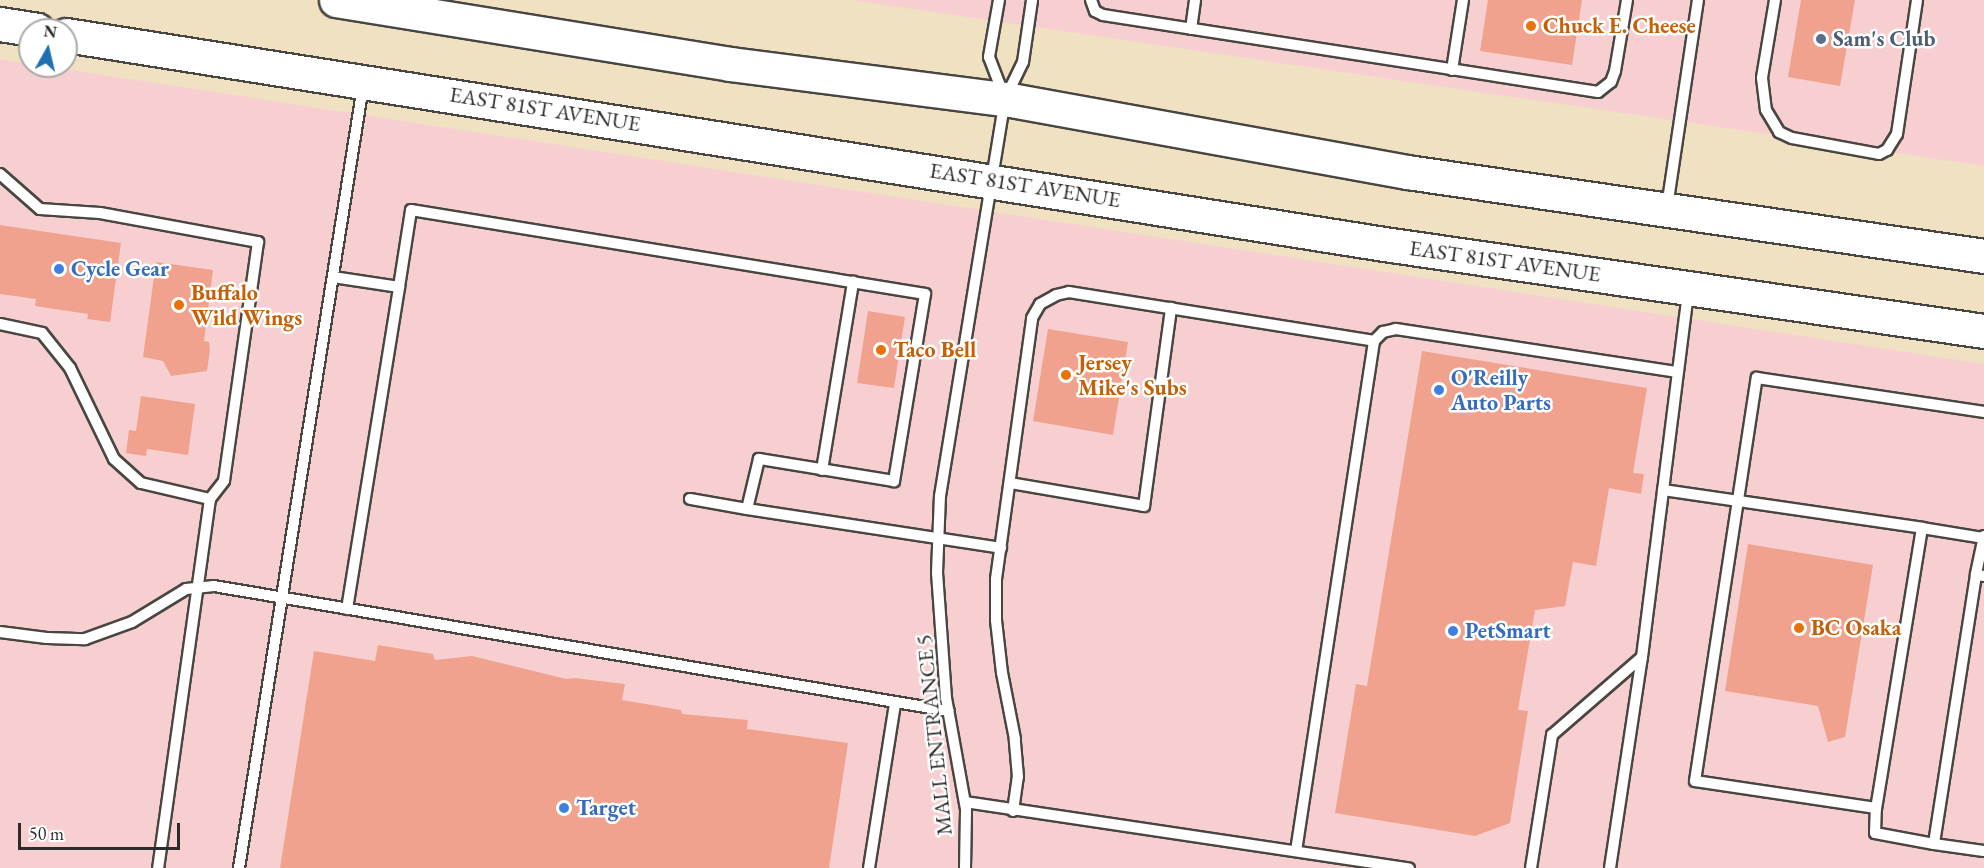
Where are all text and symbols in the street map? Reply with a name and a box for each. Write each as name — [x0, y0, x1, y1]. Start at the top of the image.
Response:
place label: Chuck E. Cheese — [1543, 13, 1696, 39]
north arrow — [18, 18, 78, 78]
marker: Chuck E. Cheese — [1524, 19, 1538, 33]
text: N — [42, 20, 58, 43]
place label: Sam's Club — [1833, 26, 1935, 52]
marker: Sam's Club — [1814, 32, 1828, 46]
street label: EAST 81ST AVENUE — [448, 81, 642, 137]
street label: EAST 81ST AVENUE — [928, 157, 1122, 213]
street label: EAST 81ST AVENUE — [1408, 235, 1602, 287]
place label: Cycle Gear — [71, 256, 169, 282]
marker: Cycle Gear — [52, 262, 66, 276]
place label: Buffalo Wild Wings — [191, 279, 302, 330]
marker: Buffalo Wild Wings — [172, 298, 186, 312]
place label: Taco Bell — [893, 337, 976, 363]
marker: Taco Bell — [874, 343, 888, 357]
place label: Jersey Mike's Subs — [1078, 349, 1187, 400]
place label: O'Reilly Auto Parts — [1451, 364, 1551, 416]
marker: Jersey Mike's Subs — [1059, 368, 1073, 382]
marker: O'Reilly Auto Parts — [1432, 383, 1446, 397]
place label: BC Osaka — [1811, 615, 1902, 641]
place label: PetSmart — [1465, 618, 1551, 644]
marker: BC Osaka — [1792, 621, 1806, 635]
marker: PetSmart — [1446, 624, 1460, 638]
street label: MALL ENTRANCE 5 — [910, 633, 958, 837]
place label: Target — [576, 795, 636, 821]
marker: Target — [557, 801, 571, 815]
scale bar — [21, 811, 183, 849]
text: 50 m — [29, 822, 64, 845]

